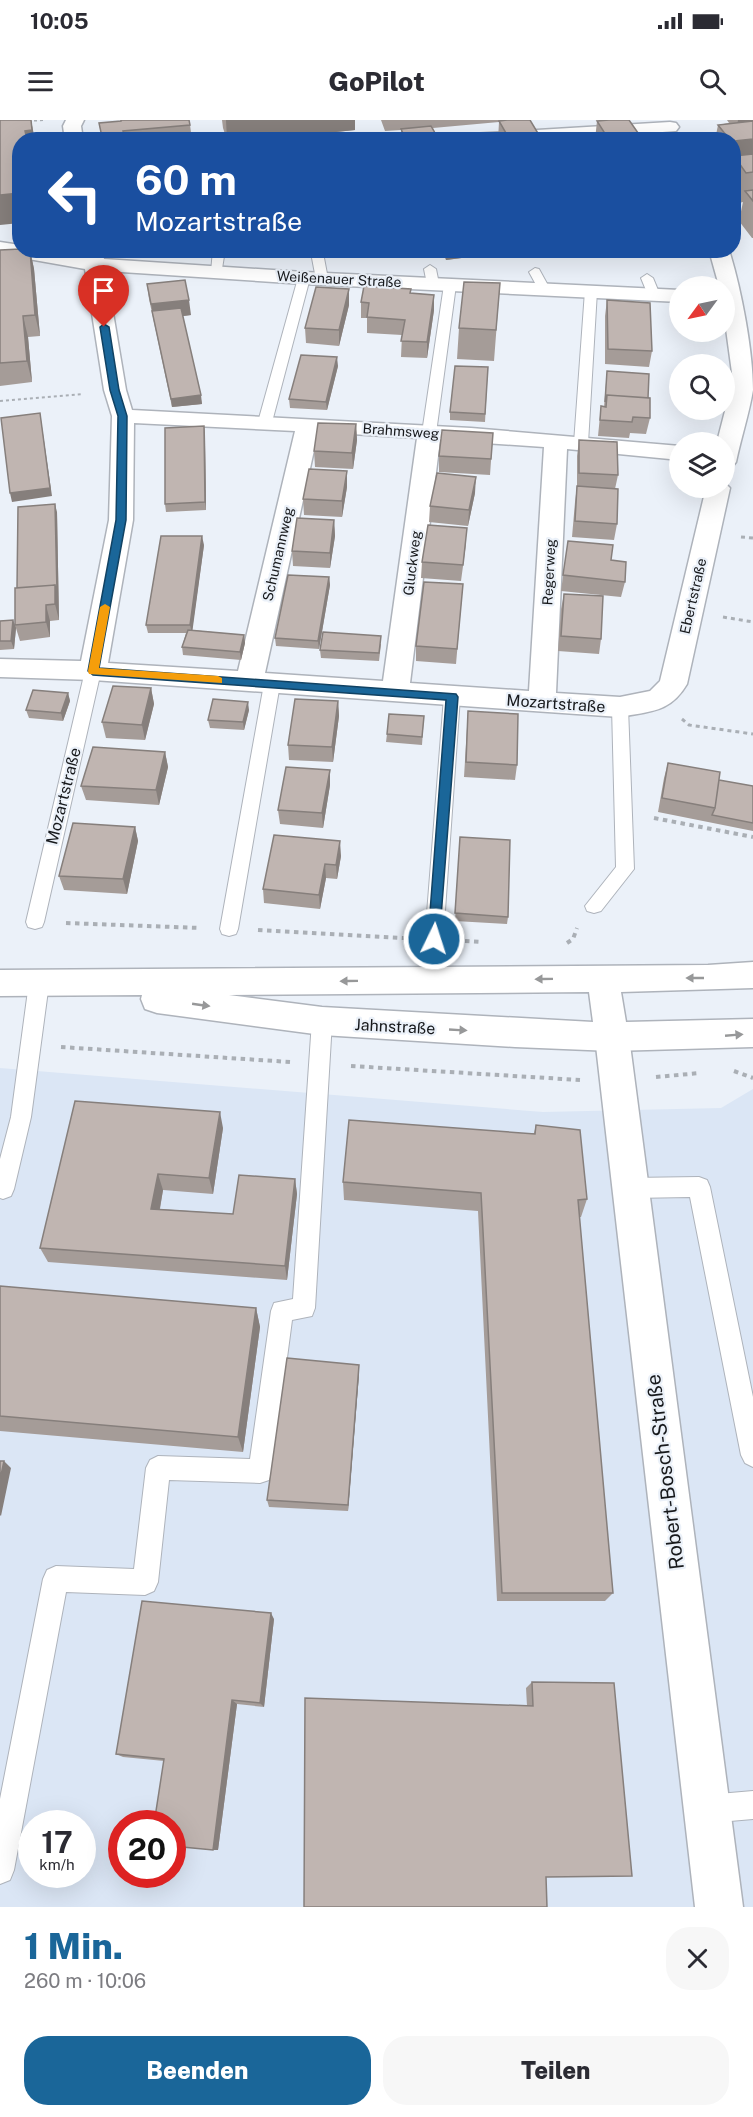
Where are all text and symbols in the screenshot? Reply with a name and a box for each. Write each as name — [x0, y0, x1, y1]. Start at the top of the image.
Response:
text: 10:05 — [30, 8, 89, 34]
icon: menu — [24, 65, 57, 98]
text: GoPilot — [328, 65, 425, 97]
icon: search — [696, 65, 729, 98]
text: 60 m — [135, 155, 237, 204]
icon: left — [36, 156, 114, 234]
text: Mozartstraße — [135, 205, 302, 237]
pin — [78, 265, 129, 327]
street label: Weißenauer Straße — [276, 268, 402, 290]
icon: arrive — [87, 274, 120, 307]
north arrow — [669, 276, 735, 342]
map controls — [669, 276, 735, 498]
button: search — [669, 354, 735, 420]
street label: Brahmsweg — [362, 420, 440, 442]
button: layers — [669, 432, 735, 498]
street label: Schumannweg — [259, 505, 297, 603]
street label: Gluckweg — [400, 529, 424, 596]
street label: Regerweg — [539, 538, 559, 606]
street label: Ebertstraße — [677, 557, 709, 635]
street label: Mozartstraße — [506, 691, 606, 716]
street label: Mozartstraße — [42, 746, 85, 847]
position arrow — [402, 907, 466, 971]
one-way arrow — [685, 973, 704, 983]
one-way arrow — [535, 974, 554, 984]
one-way arrow — [340, 976, 359, 986]
one-way arrow — [191, 1001, 210, 1010]
street label: Jahnstraße — [354, 1015, 436, 1038]
one-way arrow — [448, 1025, 467, 1034]
one-way arrow — [724, 1030, 743, 1040]
street label: Robert-Bosch-Straße — [641, 1373, 689, 1571]
speed limit sign: 20 — [108, 1810, 186, 1888]
text: 17 — [41, 1824, 73, 1860]
text: km/h — [39, 1856, 75, 1873]
text: 1 Min. — [24, 1925, 123, 1967]
button: close — [666, 1927, 729, 1990]
text: 260 m · 10:06 — [24, 1969, 146, 1993]
button: Beenden — [24, 2036, 371, 2105]
button: Teilen — [383, 2036, 729, 2105]

